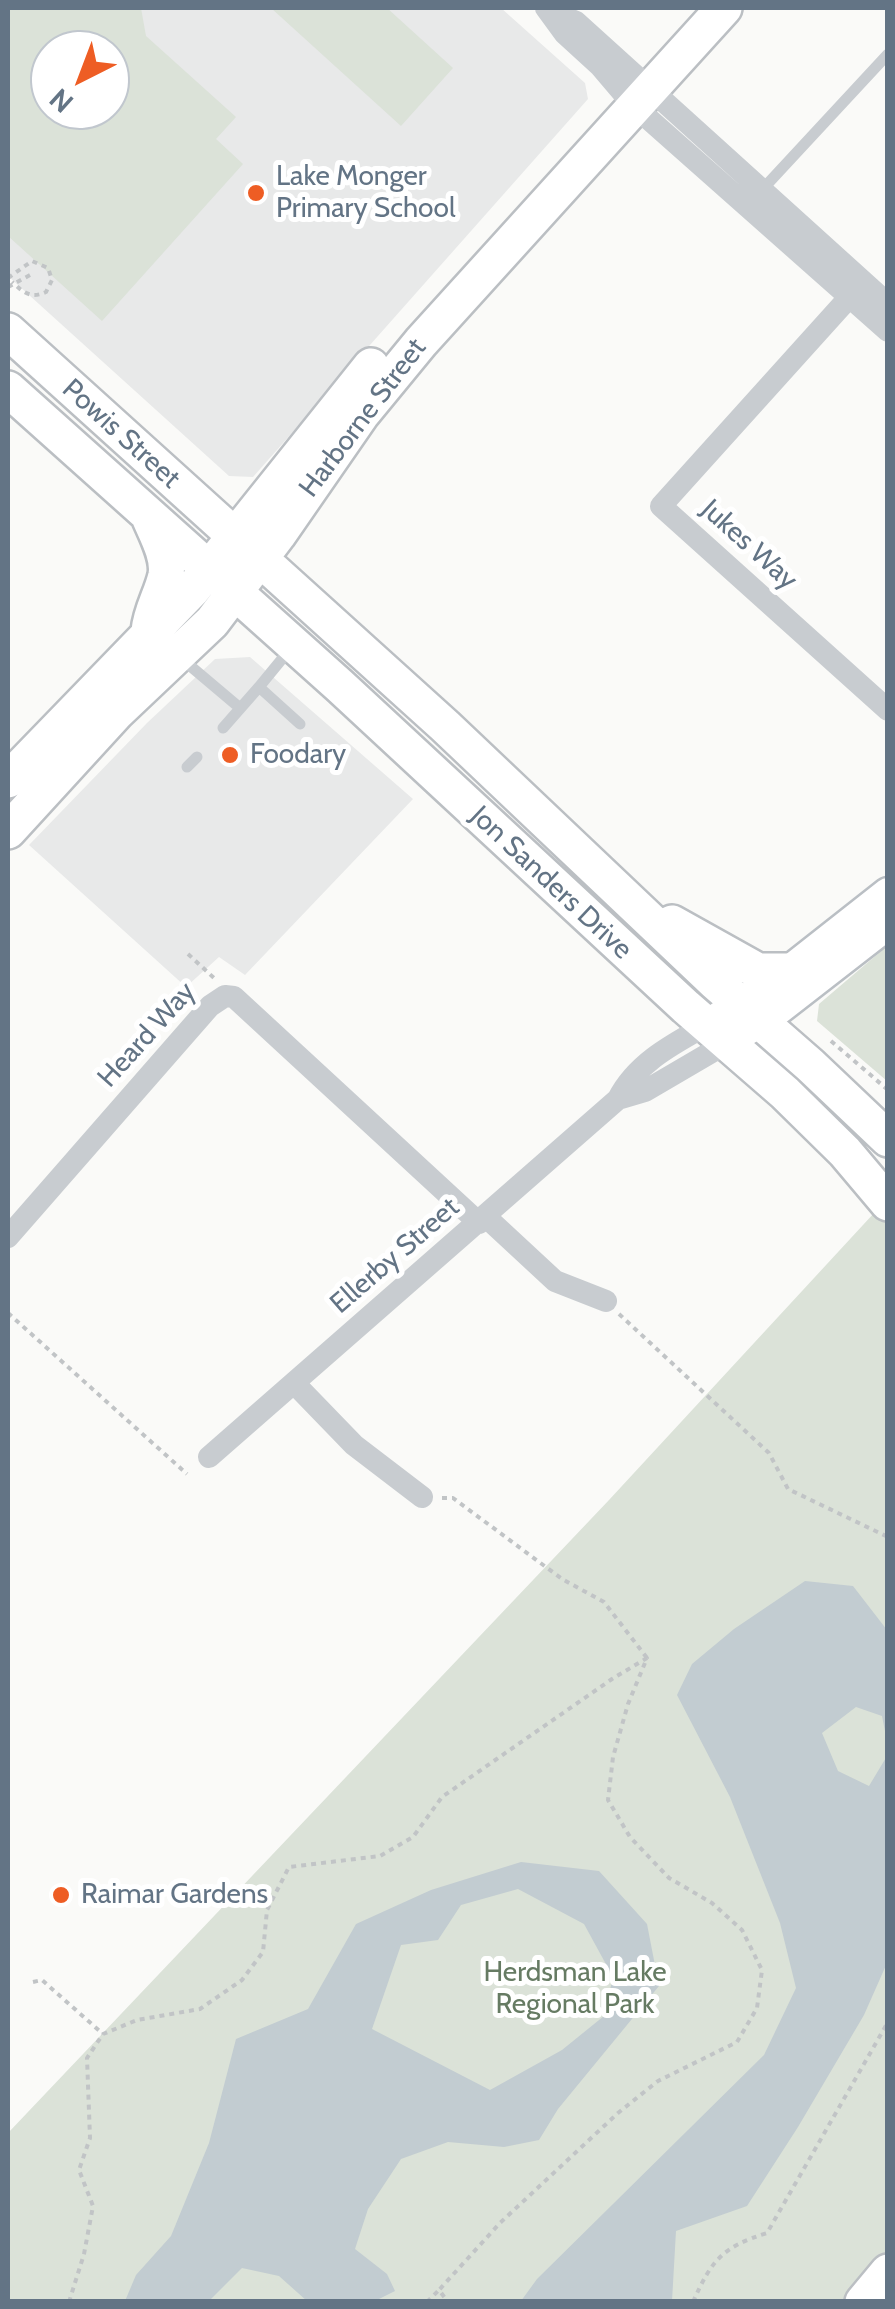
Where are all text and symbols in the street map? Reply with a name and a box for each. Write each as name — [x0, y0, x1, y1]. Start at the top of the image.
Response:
north arrow — [30, 30, 130, 130]
text: N — [43, 82, 80, 120]
place label: Lake Monger Primary School — [276, 160, 456, 226]
marker: Lake Monger Primary School — [245, 182, 267, 204]
street label: Harborne Street — [292, 332, 434, 504]
street label: Powis Street — [55, 372, 187, 496]
street label: Jukes Way — [694, 493, 804, 597]
place label: Foodary — [250, 738, 346, 772]
marker: Foodary — [219, 744, 241, 766]
street label: Jon Sanders Drive — [463, 799, 639, 967]
street label: Heard Way — [91, 976, 203, 1094]
street label: Ellerby Street — [324, 1191, 466, 1321]
place label: Raimar Gardens — [81, 1878, 268, 1912]
marker: Raimar Gardens — [50, 1884, 72, 1906]
park label: Herdsman Lake Regional Park — [483, 1956, 667, 2022]

